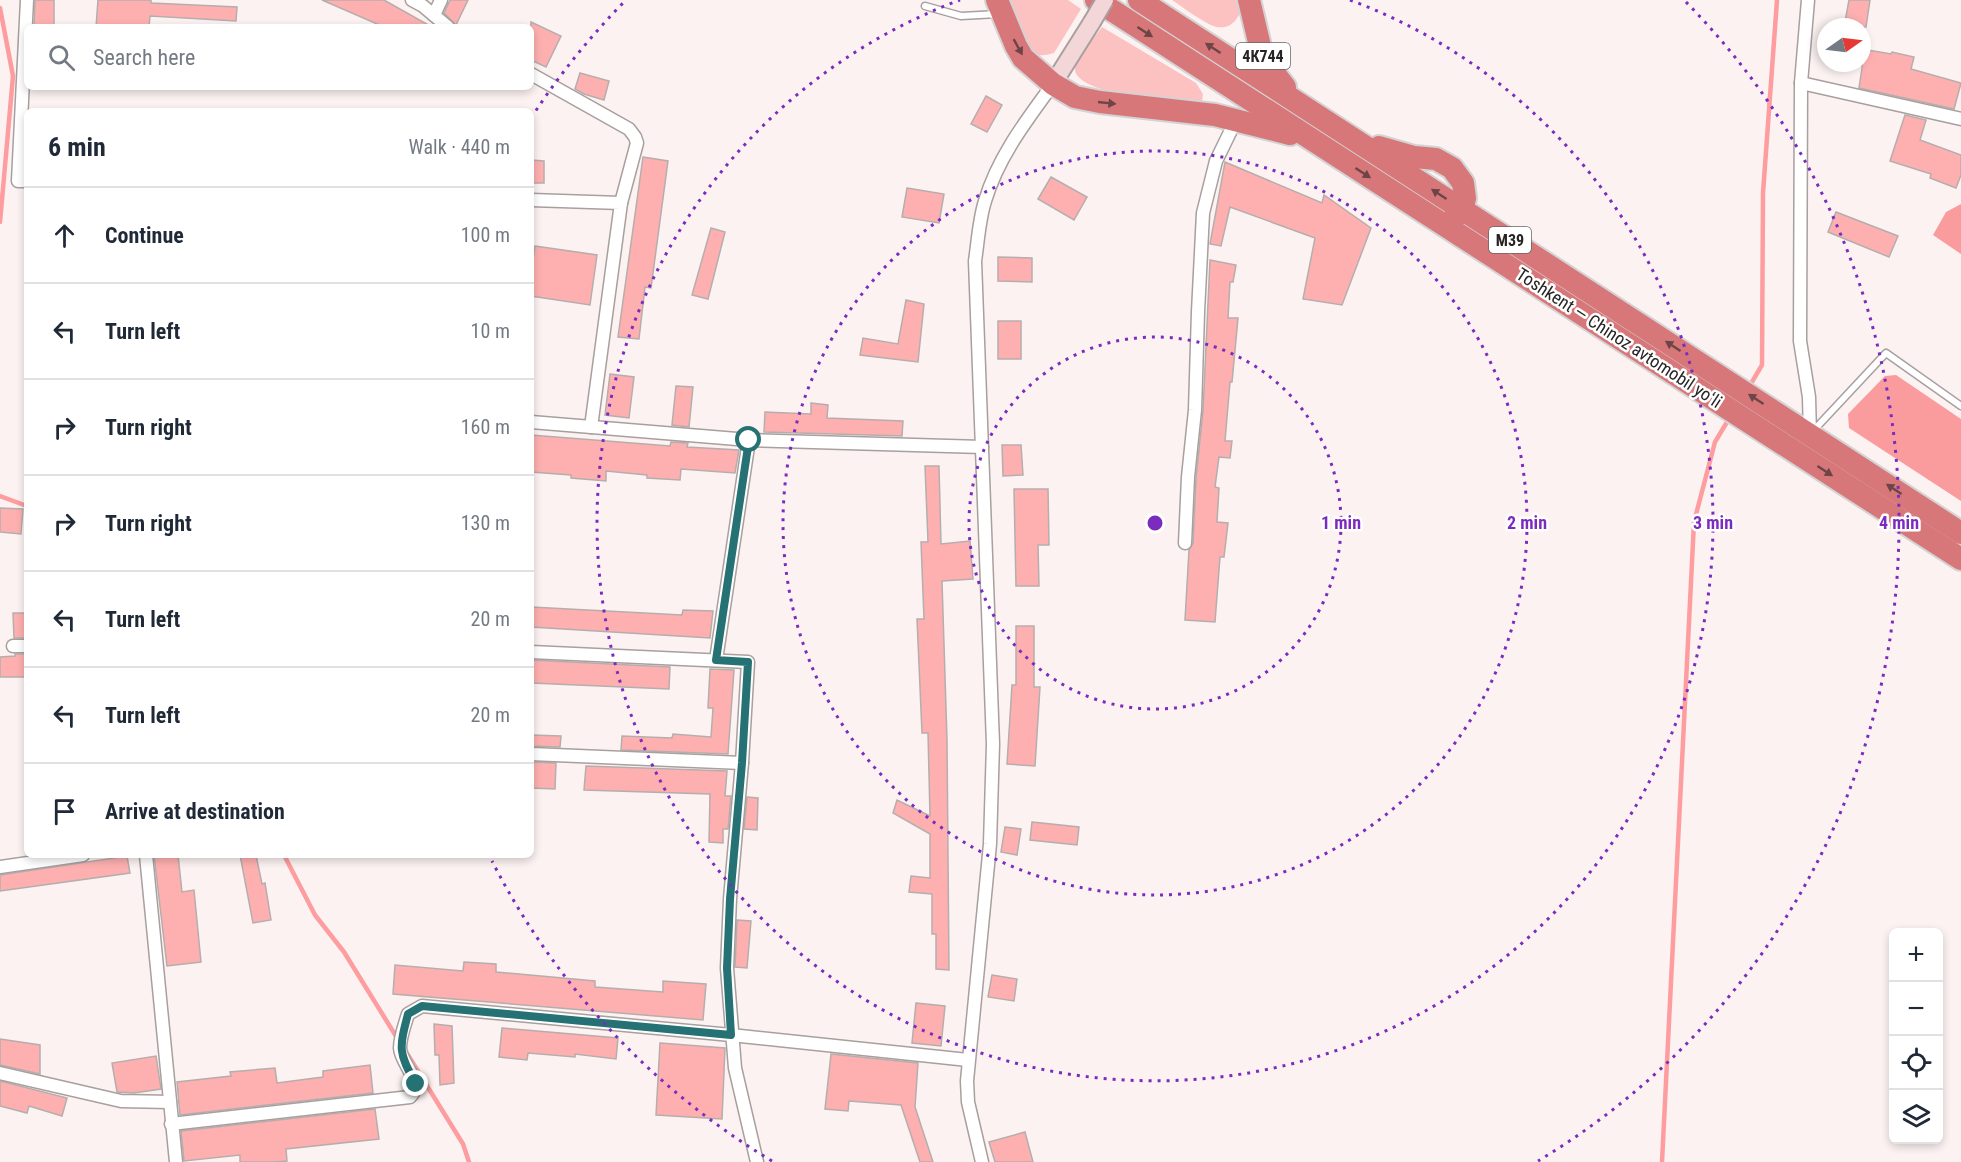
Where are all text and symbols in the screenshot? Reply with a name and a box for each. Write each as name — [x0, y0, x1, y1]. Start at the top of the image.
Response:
north arrow — [1817, 18, 1871, 72]
search box — [24, 24, 534, 90]
one-way arrow — [1137, 26, 1153, 37]
one-way arrow — [1012, 39, 1022, 56]
icon: search — [45, 41, 78, 74]
one-way arrow — [1205, 42, 1221, 54]
road number: 4К744 — [1236, 43, 1290, 69]
text: Search here — [93, 45, 195, 70]
one-way arrow — [1098, 98, 1117, 108]
text: 6 min — [48, 132, 106, 162]
text: Walk · 440 m — [409, 135, 510, 159]
one-way arrow — [1355, 167, 1371, 179]
one-way arrow — [1431, 189, 1447, 200]
icon: ahead — [48, 219, 81, 252]
text: Continue — [105, 223, 184, 248]
text: 100 m — [461, 223, 510, 247]
road number: M39 — [1489, 227, 1531, 253]
street label: Toshkent — Chinoz avtomobil yoʻli — [1513, 263, 1726, 412]
icon: left — [48, 315, 81, 348]
text: Turn left — [105, 319, 180, 344]
text: 10 m — [471, 319, 510, 343]
one-way arrow — [1665, 341, 1681, 352]
one-way arrow — [1747, 394, 1764, 405]
icon: right — [48, 411, 81, 444]
text: Turn right — [105, 415, 192, 440]
text: 160 m — [461, 415, 510, 439]
route start — [735, 426, 761, 452]
one-way arrow — [1816, 465, 1832, 477]
one-way arrow — [1886, 484, 1902, 495]
icon: right — [48, 507, 81, 540]
text: Turn right — [105, 511, 192, 536]
text: 130 m — [461, 511, 510, 535]
text: 1 min — [1321, 512, 1361, 533]
text: 2 min — [1507, 512, 1547, 533]
text: 3 min — [1693, 512, 1733, 533]
text: 4 min — [1879, 512, 1919, 533]
centre of rings — [1145, 513, 1165, 533]
icon: left — [48, 603, 81, 636]
text: Turn left — [105, 607, 180, 632]
text: 20 m — [471, 607, 510, 631]
icon: left — [48, 699, 81, 732]
text: Turn left — [105, 703, 180, 728]
text: 20 m — [471, 703, 510, 727]
icon: arrive — [48, 795, 81, 828]
text: Arrive at destination — [105, 799, 285, 824]
map controls — [1889, 928, 1943, 1144]
button: + — [1889, 928, 1943, 982]
button: − — [1889, 982, 1943, 1036]
button: locate — [1889, 1036, 1943, 1090]
route end — [402, 1070, 428, 1096]
button: layers — [1889, 1090, 1943, 1144]

